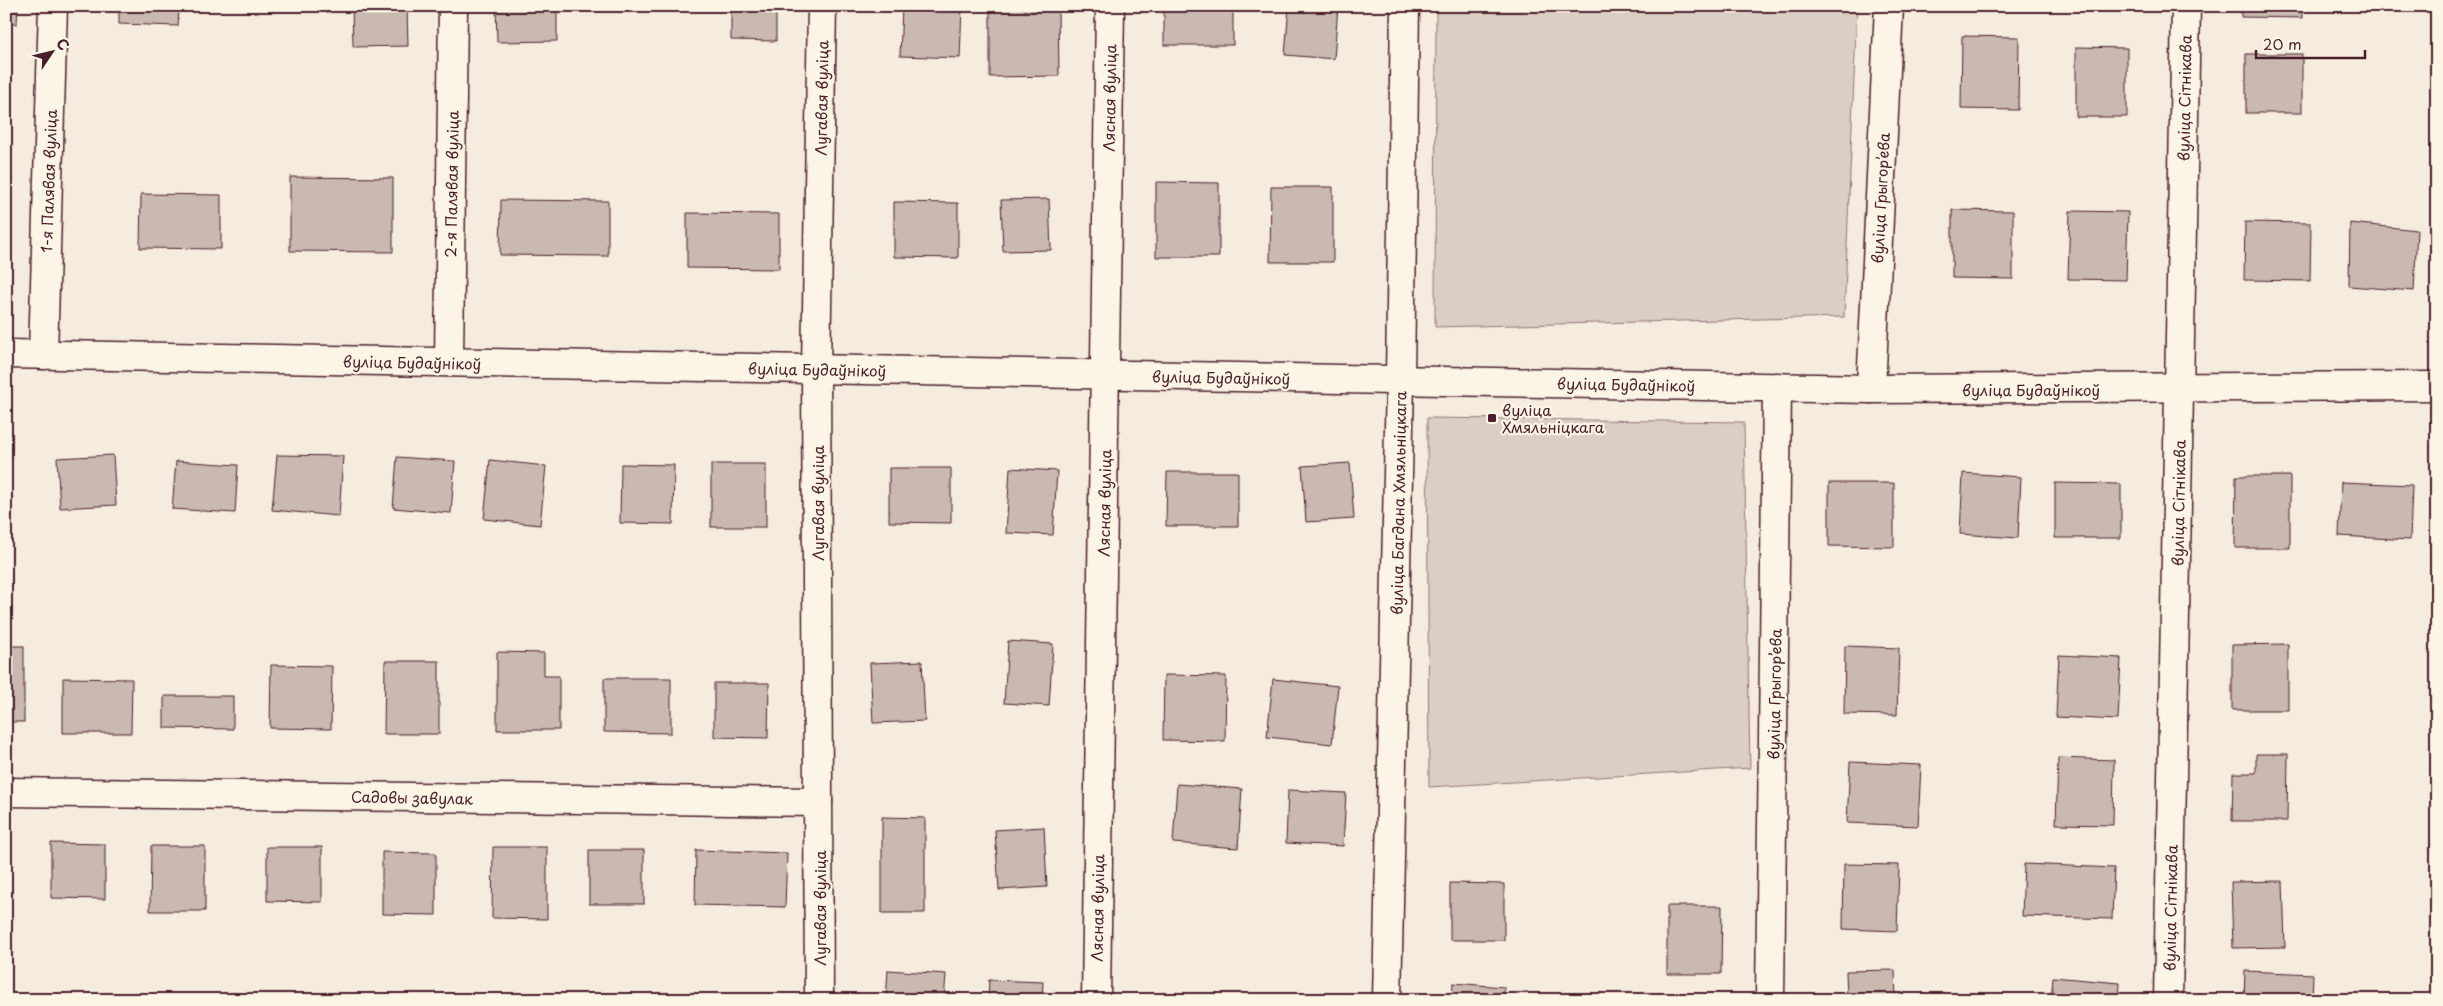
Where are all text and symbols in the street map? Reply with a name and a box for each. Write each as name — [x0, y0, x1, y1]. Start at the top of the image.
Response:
north arrow — [28, 28, 78, 78]
scale bar — [2256, 28, 2364, 60]
text: 20 m — [2263, 32, 2302, 55]
text: С — [51, 34, 75, 55]
street label: вуліца Сітнікава — [2171, 34, 2197, 161]
street label: Лугавая вуліца — [808, 39, 834, 156]
street label: Лясная вуліца — [1097, 43, 1121, 152]
street label: 1-я Палявая вуліца — [34, 108, 62, 253]
street label: 2-я Палявая вуліца — [438, 109, 464, 258]
street label: вуліца Грыгорʼева — [1865, 131, 1895, 264]
street label: вуліца Будаўнікоў — [343, 349, 481, 375]
street label: вуліца Будаўнікоў — [748, 356, 886, 382]
street label: вуліца Будаўнікоў — [1152, 364, 1290, 390]
street label: вуліца Будаўнікоў — [1557, 371, 1695, 397]
street label: вуліца Будаўнікоў — [1962, 378, 2100, 401]
street label: вуліца Багдана Хмяльніцкага — [1385, 390, 1411, 615]
place label: вуліца Хмяльніцкага — [1502, 398, 1605, 438]
marker: вуліца Хмяльніцкага — [1486, 412, 1498, 424]
street label: вуліца Сітнікава — [2165, 439, 2191, 566]
street label: Лугавая вуліца — [806, 444, 829, 561]
street label: Лясная вуліца — [1092, 448, 1116, 557]
street label: вуліца Грыгорʼева — [1761, 628, 1787, 760]
street label: Садовы завулак — [351, 784, 473, 810]
street label: вуліца Сітнікава — [2157, 844, 2183, 971]
street label: Лугавая вуліца — [808, 849, 831, 966]
street label: Лясная вуліца — [1085, 853, 1109, 962]

